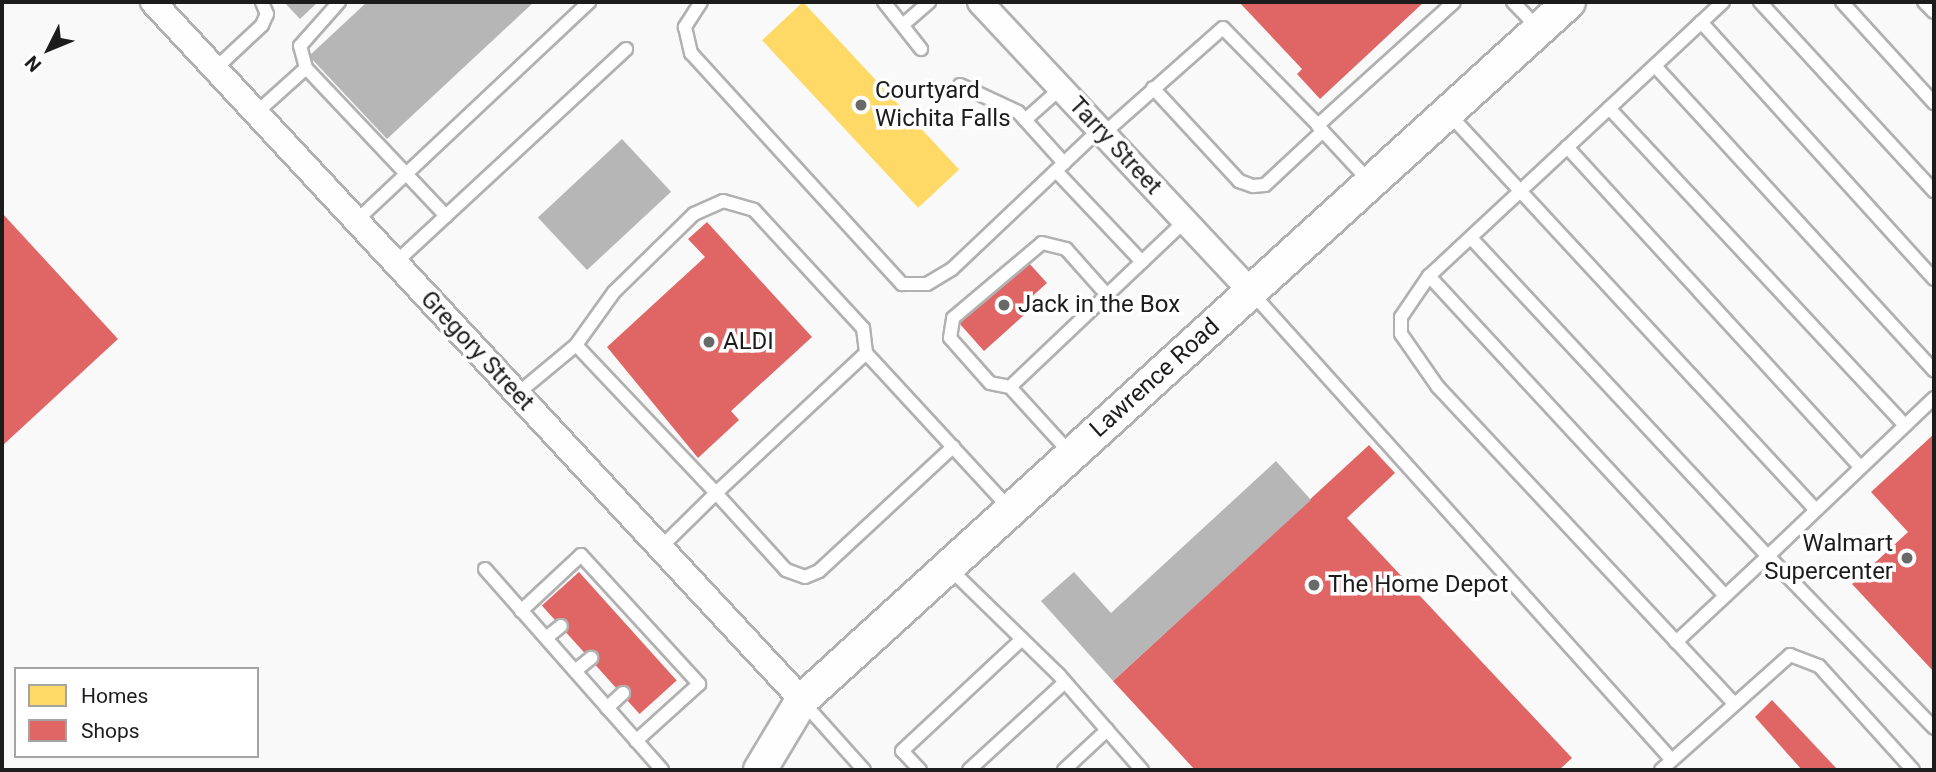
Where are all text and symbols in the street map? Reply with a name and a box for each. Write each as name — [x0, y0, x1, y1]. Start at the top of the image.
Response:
north arrow — [14, 14, 84, 84]
text: N — [20, 51, 46, 76]
place label: Courtyard Wichita Falls — [875, 77, 1011, 133]
street label: Tarry Street — [1062, 91, 1168, 201]
marker: Courtyard Wichita Falls — [853, 97, 869, 113]
street label: Gregory Street — [414, 285, 540, 417]
place label: Jack in the Box — [1018, 291, 1180, 319]
marker: Jack in the Box — [996, 297, 1012, 313]
street label: Lawrence Road — [1084, 312, 1226, 444]
place label: ALDI — [723, 328, 774, 356]
marker: ALDI — [701, 334, 717, 350]
place label: Walmart Supercenter — [1764, 530, 1893, 586]
marker: Walmart Supercenter — [1899, 550, 1915, 566]
place label: The Home Depot — [1328, 571, 1508, 599]
marker: The Home Depot — [1306, 577, 1322, 593]
legend — [14, 667, 259, 758]
text: Homes — [81, 684, 148, 708]
text: Shops — [81, 719, 140, 743]

